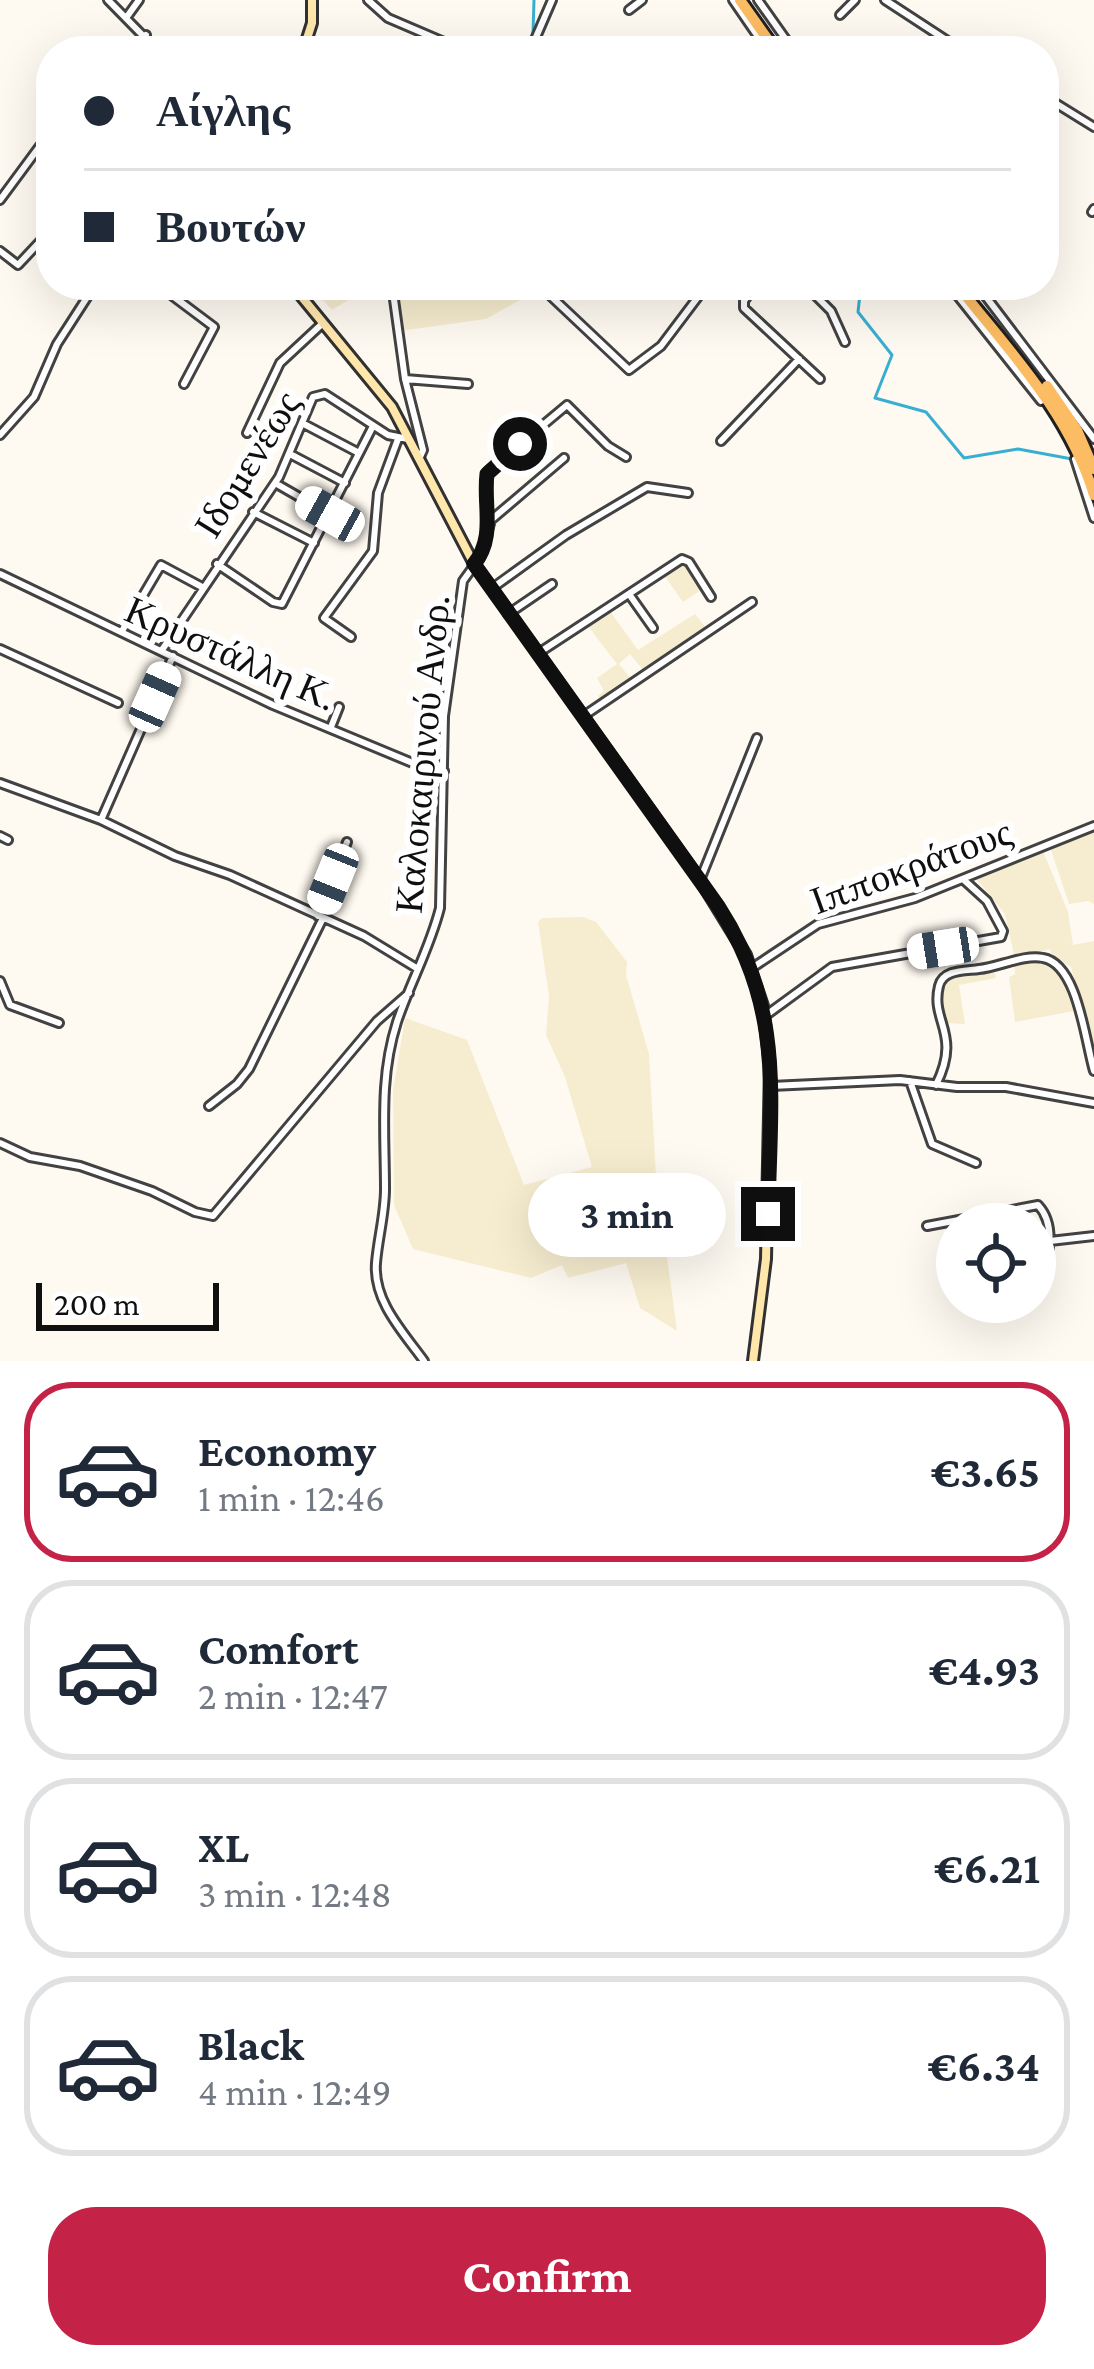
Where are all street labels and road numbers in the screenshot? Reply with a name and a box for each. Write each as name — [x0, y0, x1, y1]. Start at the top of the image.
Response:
street label: Ιδομενέως — [186, 383, 310, 545]
street label: Κρυστάλλη Κ. — [118, 587, 343, 720]
street label: Καλοκαιρινού Ανδρ. — [387, 593, 458, 915]
street label: Ιπποκράτους — [805, 810, 1018, 923]

